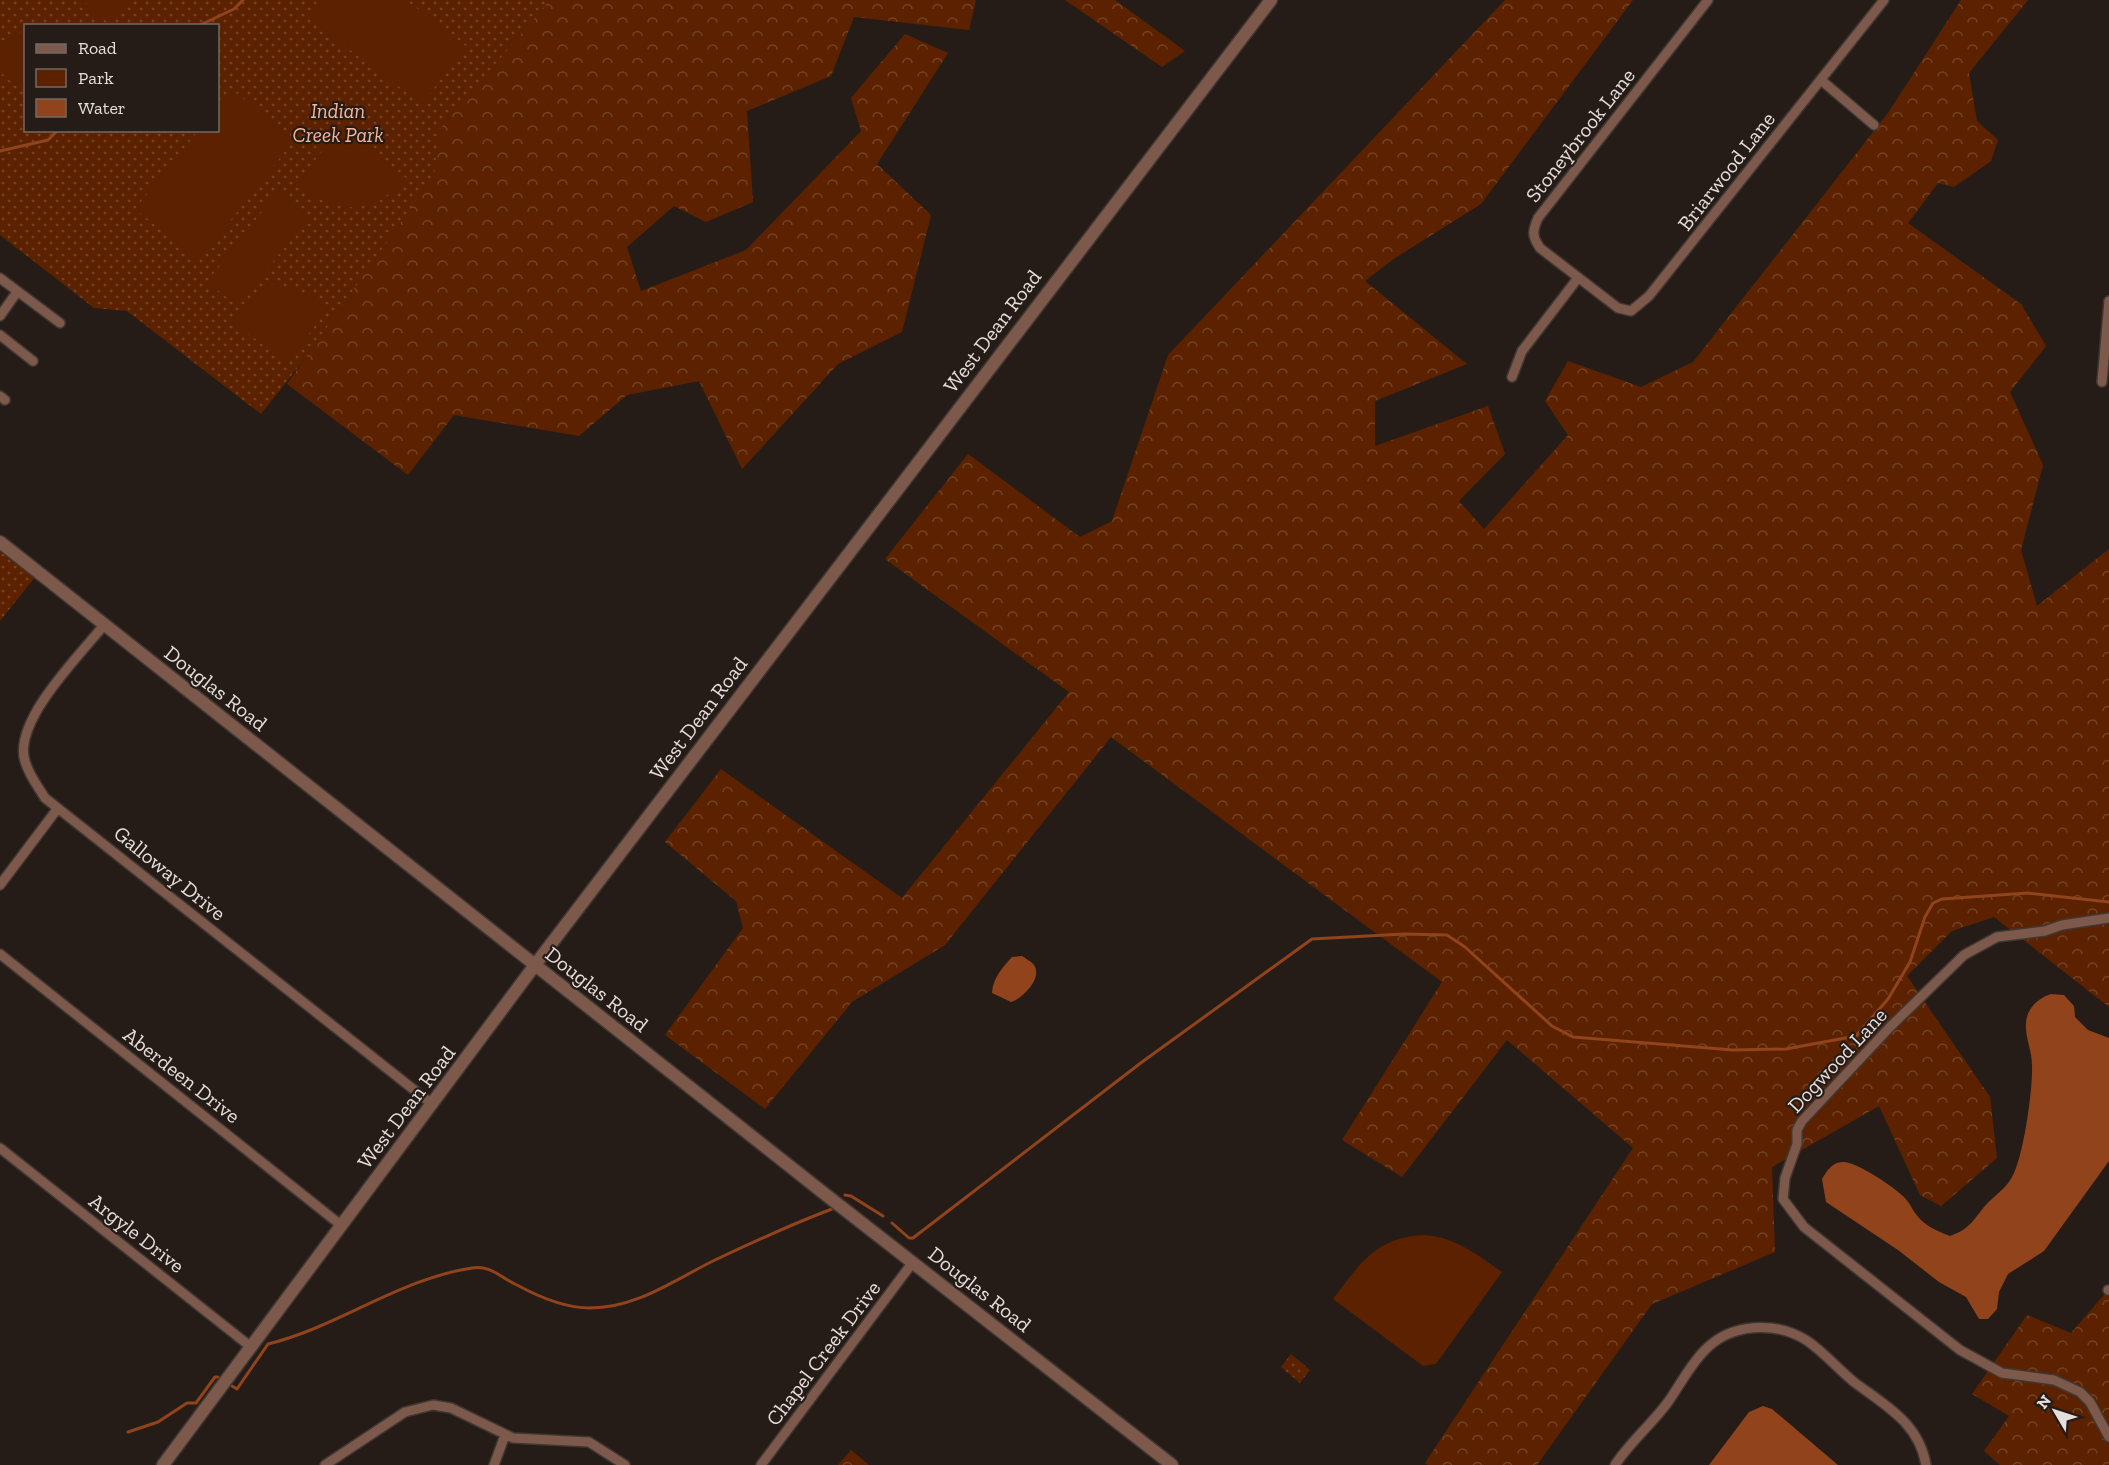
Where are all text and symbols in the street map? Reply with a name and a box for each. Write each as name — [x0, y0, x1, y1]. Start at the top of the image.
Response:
legend — [24, 24, 219, 132]
text: Road — [78, 37, 117, 59]
street label: Stoneybrook Lane — [1520, 63, 1640, 207]
text: Park — [78, 67, 114, 89]
text: Water — [78, 97, 125, 119]
park label: Indian Creek Park — [292, 98, 384, 147]
street label: Briarwood Lane — [1672, 107, 1780, 235]
street label: West Dean Road — [938, 264, 1047, 397]
street label: Douglas Road — [160, 640, 273, 736]
street label: West Dean Road — [644, 651, 753, 784]
street label: Galloway Drive — [109, 820, 231, 926]
street label: Douglas Road — [541, 941, 654, 1037]
street label: Dogwood Lane — [1782, 1002, 1892, 1118]
street label: Aberdeen Drive — [119, 1022, 245, 1128]
street label: West Dean Road — [352, 1040, 461, 1173]
street label: Argyle Drive — [84, 1188, 190, 1278]
street label: Douglas Road — [924, 1241, 1037, 1337]
street label: Chapel Creek Drive — [761, 1276, 886, 1430]
north arrow — [2025, 1381, 2085, 1441]
text: N — [2033, 1391, 2055, 1413]

